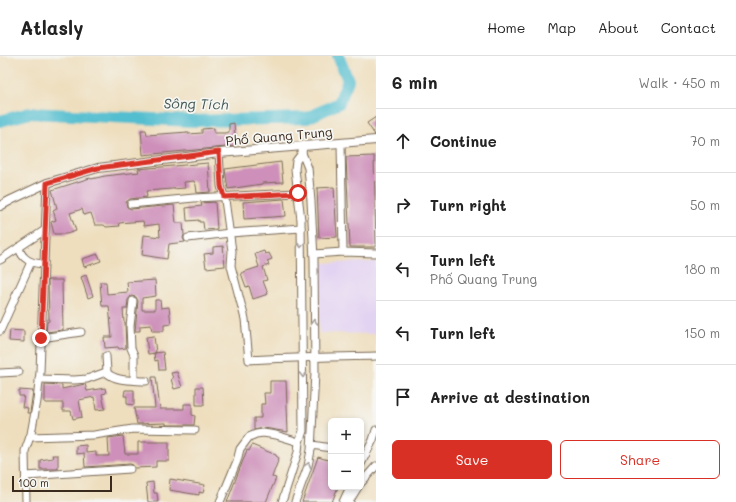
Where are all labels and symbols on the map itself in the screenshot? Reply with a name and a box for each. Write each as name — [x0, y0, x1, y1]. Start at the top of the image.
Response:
water label: Sông Tích — [163, 93, 229, 114]
street label: Phố Quang Trung — [225, 122, 333, 149]
route start — [289, 184, 307, 202]
one-way arrow — [297, 242, 305, 248]
one-way arrow — [310, 319, 318, 325]
route end — [32, 329, 50, 347]
one-way arrow — [299, 372, 307, 378]
one-way arrow — [303, 462, 312, 469]
scale bar — [12, 474, 112, 493]

